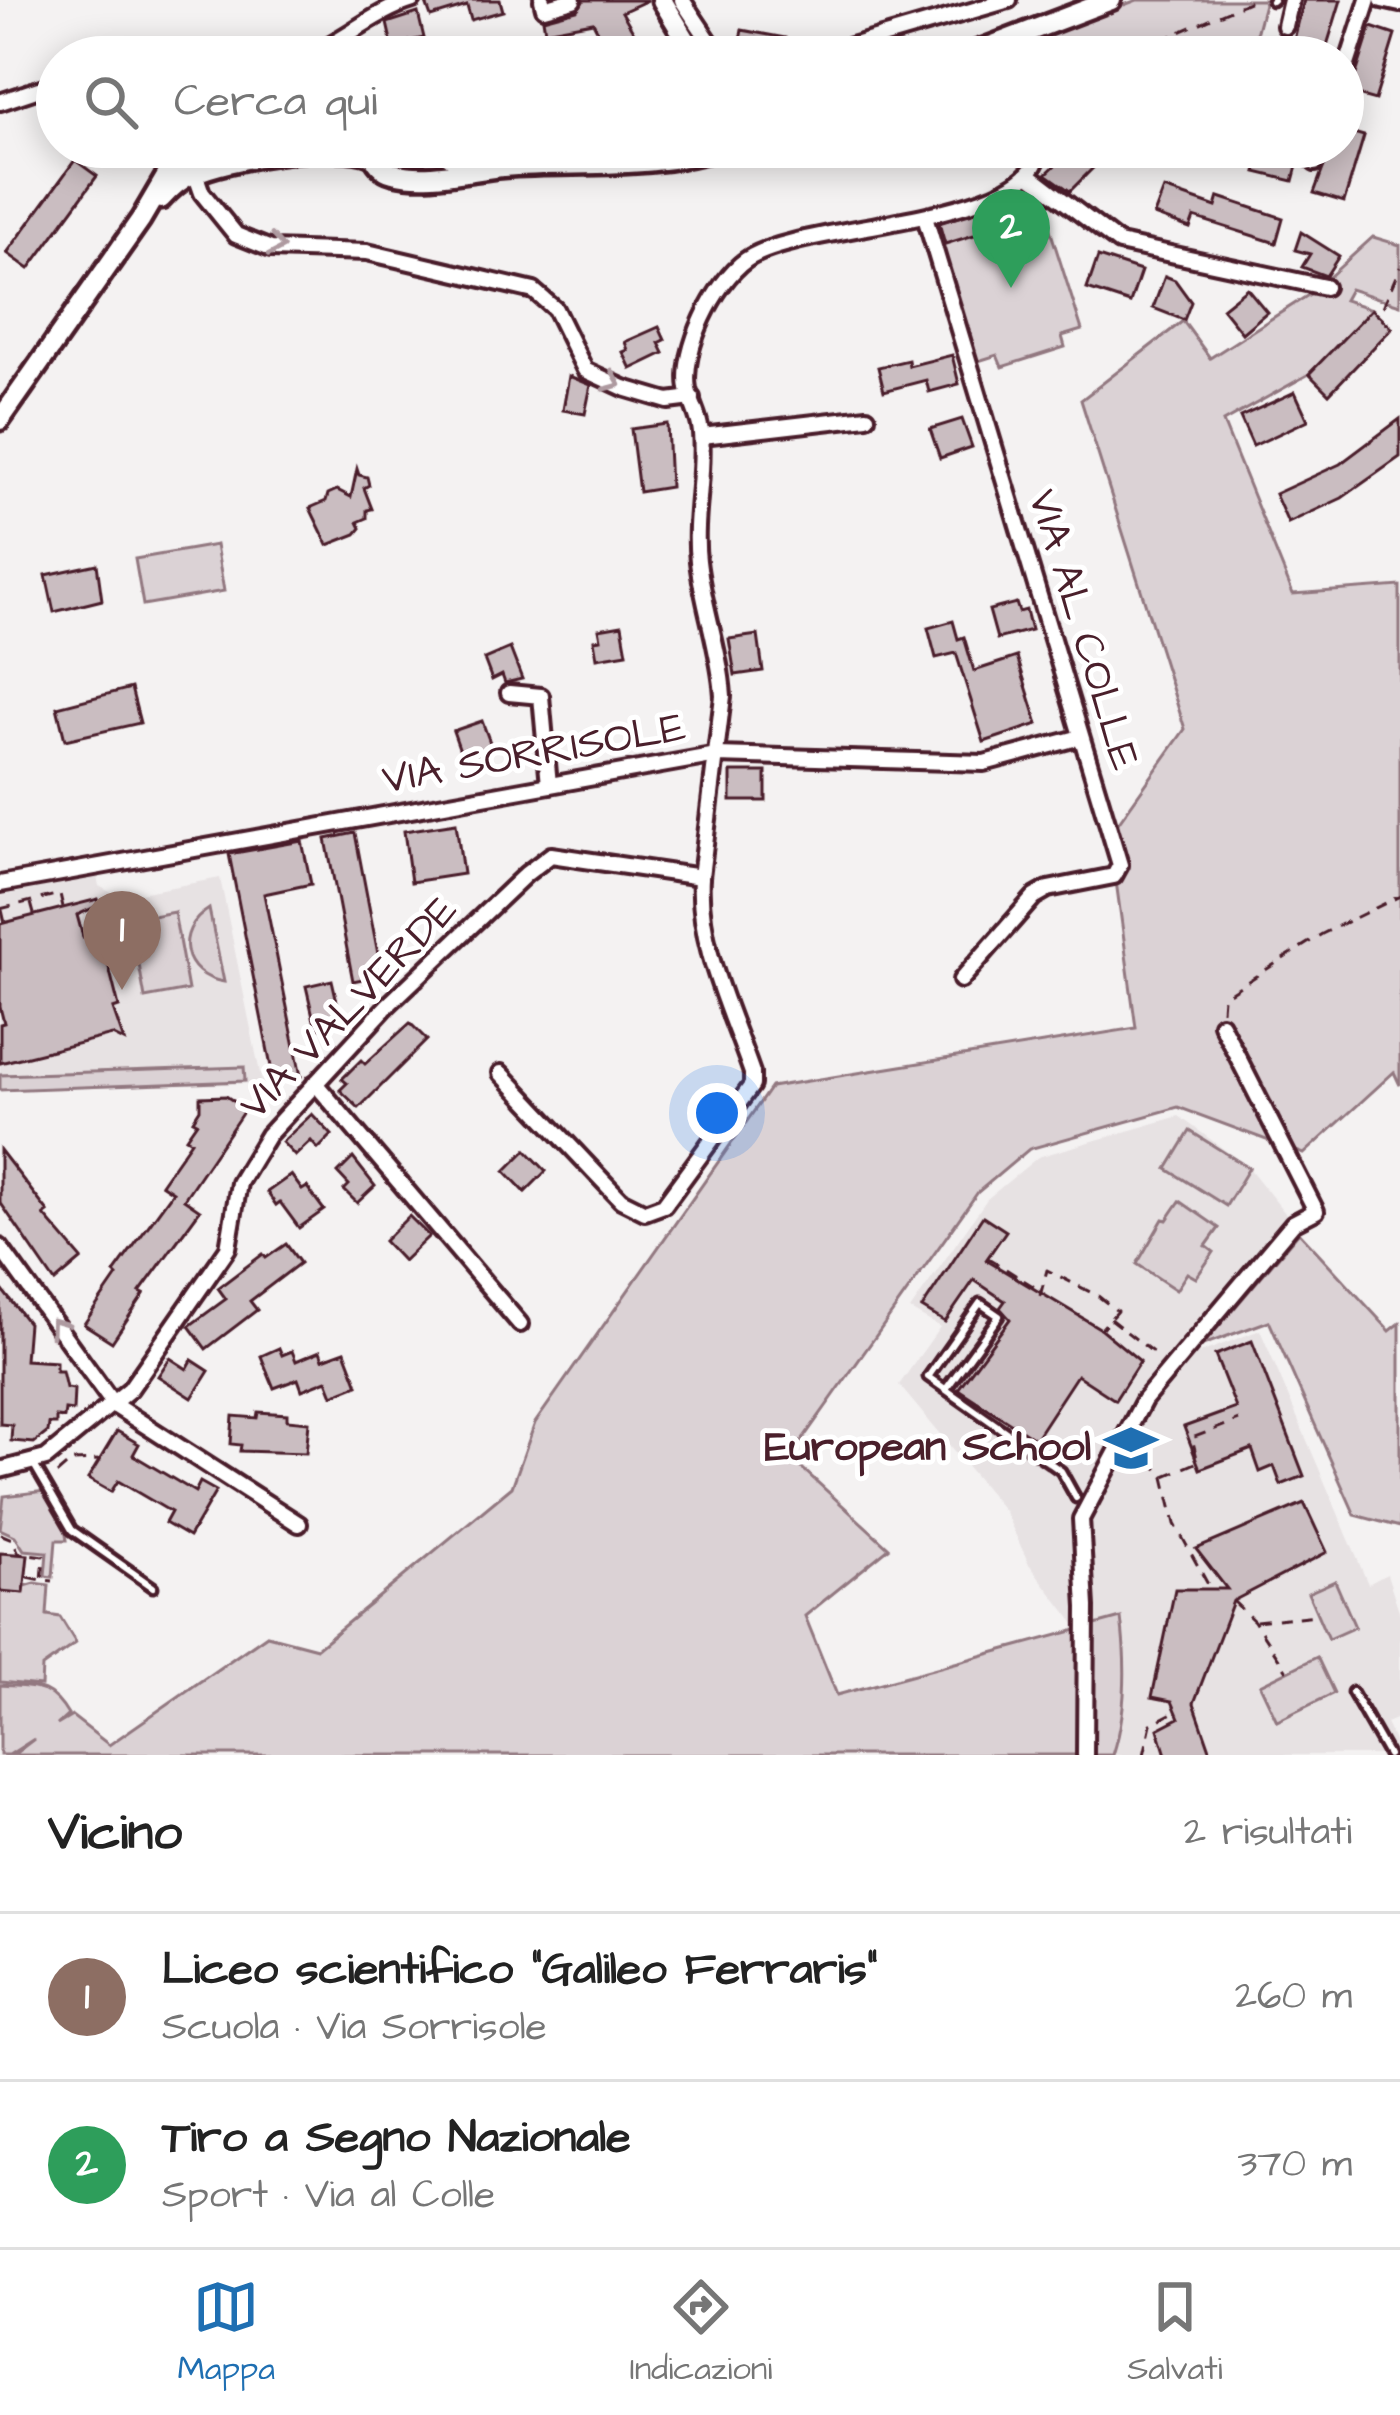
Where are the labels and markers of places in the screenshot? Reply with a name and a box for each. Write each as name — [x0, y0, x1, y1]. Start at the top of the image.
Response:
pin: 2 — [972, 189, 1050, 288]
pin: 1 — [83, 891, 161, 990]
place label: European School — [765, 1419, 1091, 1477]
school or university icon: European School — [1102, 1419, 1160, 1477]

